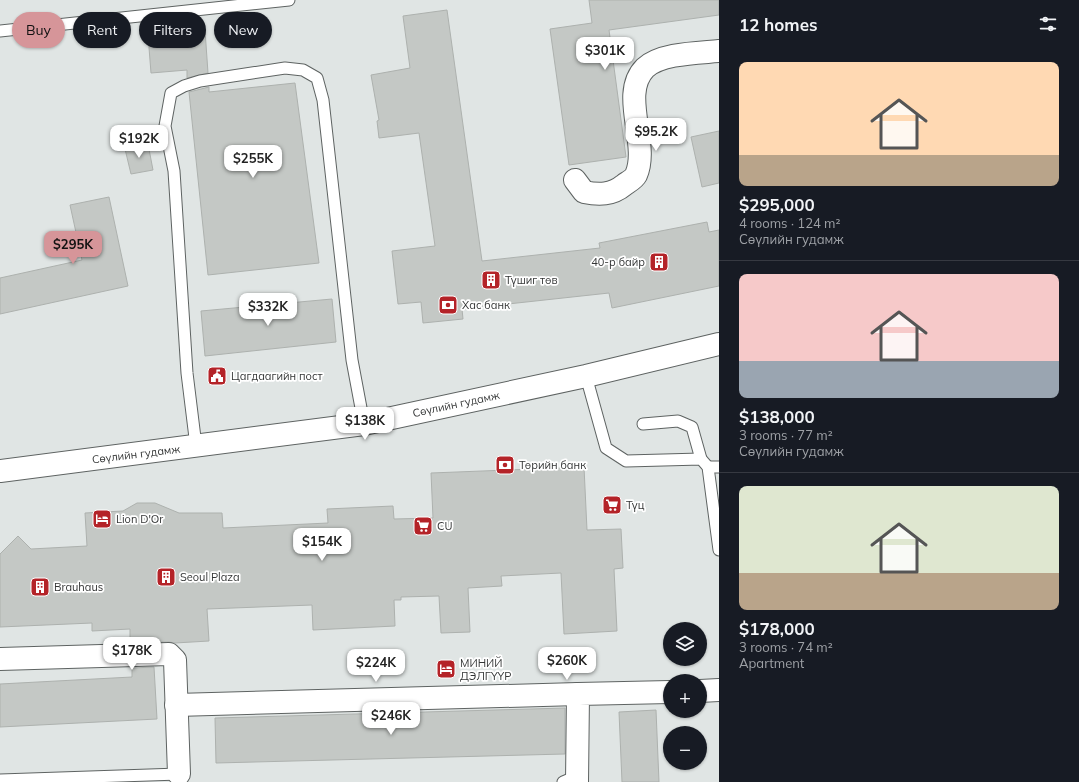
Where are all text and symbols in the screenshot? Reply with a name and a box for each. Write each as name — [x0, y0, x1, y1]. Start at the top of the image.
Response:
chip: Buy — [12, 12, 65, 48]
chip: Rent — [73, 12, 131, 48]
chip: Filters — [139, 12, 206, 48]
chip: New — [214, 12, 272, 48]
icon: filters — [1037, 13, 1059, 35]
text: 12 homes — [739, 14, 818, 35]
pin: $301K — [577, 37, 633, 71]
text: $301K — [585, 42, 625, 58]
icon: home — [863, 88, 935, 160]
pin: $95.2K — [623, 118, 689, 152]
text: $95.2K — [634, 123, 678, 139]
pin: $192K — [111, 125, 167, 159]
text: $192K — [119, 130, 159, 146]
pin: $255K — [225, 145, 281, 179]
text: $255K — [233, 150, 273, 166]
text: $295,000 — [739, 194, 815, 215]
text: 4 rooms · 124 m² — [739, 215, 840, 231]
pin: $295K — [45, 231, 101, 265]
text: Сөүлийн гудамж — [739, 231, 844, 247]
text: $295K — [53, 236, 93, 252]
building icon: 40-р байр — [648, 251, 670, 273]
place label: 40-р байр — [591, 255, 645, 269]
building icon: Түшиг төв — [480, 269, 502, 291]
place label: Түшиг төв — [505, 273, 558, 287]
pin: $332K — [240, 293, 296, 327]
bank icon: Хас банк — [437, 294, 459, 316]
text: $332K — [248, 298, 288, 314]
place label: Хас банк — [462, 298, 510, 312]
icon: home — [863, 300, 935, 372]
public building icon: Цагдаагийн пост — [206, 365, 228, 387]
place label: Цагдаагийн пост — [231, 369, 323, 383]
street label: Сөүлийн гудамж — [411, 388, 501, 420]
text: $138,000 — [739, 406, 815, 427]
pin: $138K — [337, 407, 393, 441]
text: $138K — [345, 412, 385, 428]
text: 3 rooms · 77 m² — [739, 427, 833, 443]
street label: Сөүлийн гудамж — [91, 442, 181, 466]
text: Сөүлийн гудамж — [739, 443, 844, 459]
bank icon: Төрийн банк — [494, 454, 516, 476]
place label: Төрийн банк — [519, 458, 586, 472]
supermarket icon: Түц — [601, 494, 623, 516]
place label: Түц — [626, 498, 645, 512]
hotel icon: Lion D'Or — [91, 508, 113, 530]
place label: Lion D'Or — [116, 512, 163, 526]
icon: home — [863, 512, 935, 584]
supermarket icon: CU — [412, 515, 434, 537]
place label: CU — [437, 519, 453, 533]
pin: $154K — [294, 528, 350, 562]
text: $154K — [302, 533, 342, 549]
building icon: Seoul Plaza — [155, 566, 177, 588]
place label: Seoul Plaza — [180, 570, 240, 584]
building icon: Brauhaus — [29, 576, 51, 598]
place label: Brauhaus — [54, 580, 103, 594]
text: $178,000 — [739, 618, 815, 639]
map controls — [663, 622, 707, 770]
button: layers — [663, 622, 707, 666]
pin: $178K — [104, 637, 160, 671]
text: 3 rooms · 74 m² — [739, 639, 833, 655]
text: $178K — [112, 642, 152, 658]
pin: $260K — [539, 647, 595, 681]
pin: $224K — [348, 649, 404, 683]
text: $260K — [547, 652, 587, 668]
text: $224K — [356, 654, 396, 670]
text: Apartment — [739, 655, 804, 671]
place label: МИНИЙ ДЭЛГҮҮР — [460, 656, 511, 683]
hotel icon: МИНИЙ ДЭЛГҮҮР — [435, 658, 457, 680]
button: + — [663, 674, 707, 718]
pin: $246K — [363, 702, 419, 736]
text: $246K — [371, 707, 411, 723]
button: − — [663, 726, 707, 770]

